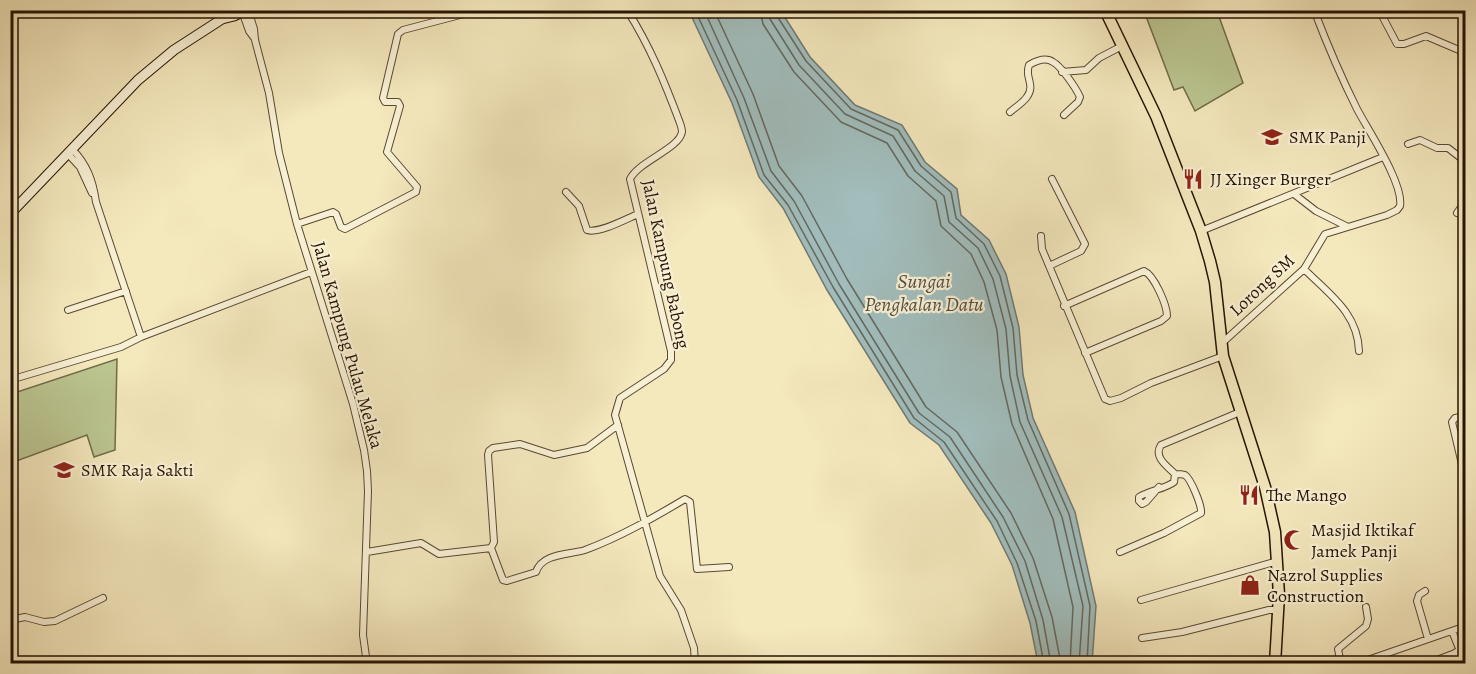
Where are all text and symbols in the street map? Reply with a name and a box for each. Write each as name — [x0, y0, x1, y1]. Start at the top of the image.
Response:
school or university icon: SMK Panji — [1260, 125, 1284, 149]
place label: SMK Panji — [1289, 125, 1366, 149]
restaurant icon: JJ Xinger Burger — [1181, 167, 1205, 191]
place label: JJ Xinger Burger — [1210, 167, 1331, 191]
street label: Jalan Kampung Babong — [636, 177, 696, 351]
street label: Jalan Kampung Pulau Melaka — [307, 239, 389, 452]
street label: Lorong SM — [1224, 249, 1300, 321]
water label: Sungai Pengkalan Datu — [864, 268, 984, 318]
school or university icon: SMK Raja Sakti — [52, 458, 76, 482]
place label: SMK Raja Sakti — [81, 458, 194, 482]
restaurant icon: The Mango — [1237, 483, 1261, 507]
place label: The Mango — [1266, 483, 1347, 507]
place label: Masjid Iktikaf Jamek Panji — [1311, 518, 1417, 563]
mosque icon: Masjid Iktikaf Jamek Panji — [1282, 528, 1306, 552]
place label: Nazrol Supplies Construction — [1267, 563, 1383, 608]
shop icon: Nazrol Supplies Construction — [1238, 573, 1262, 597]

